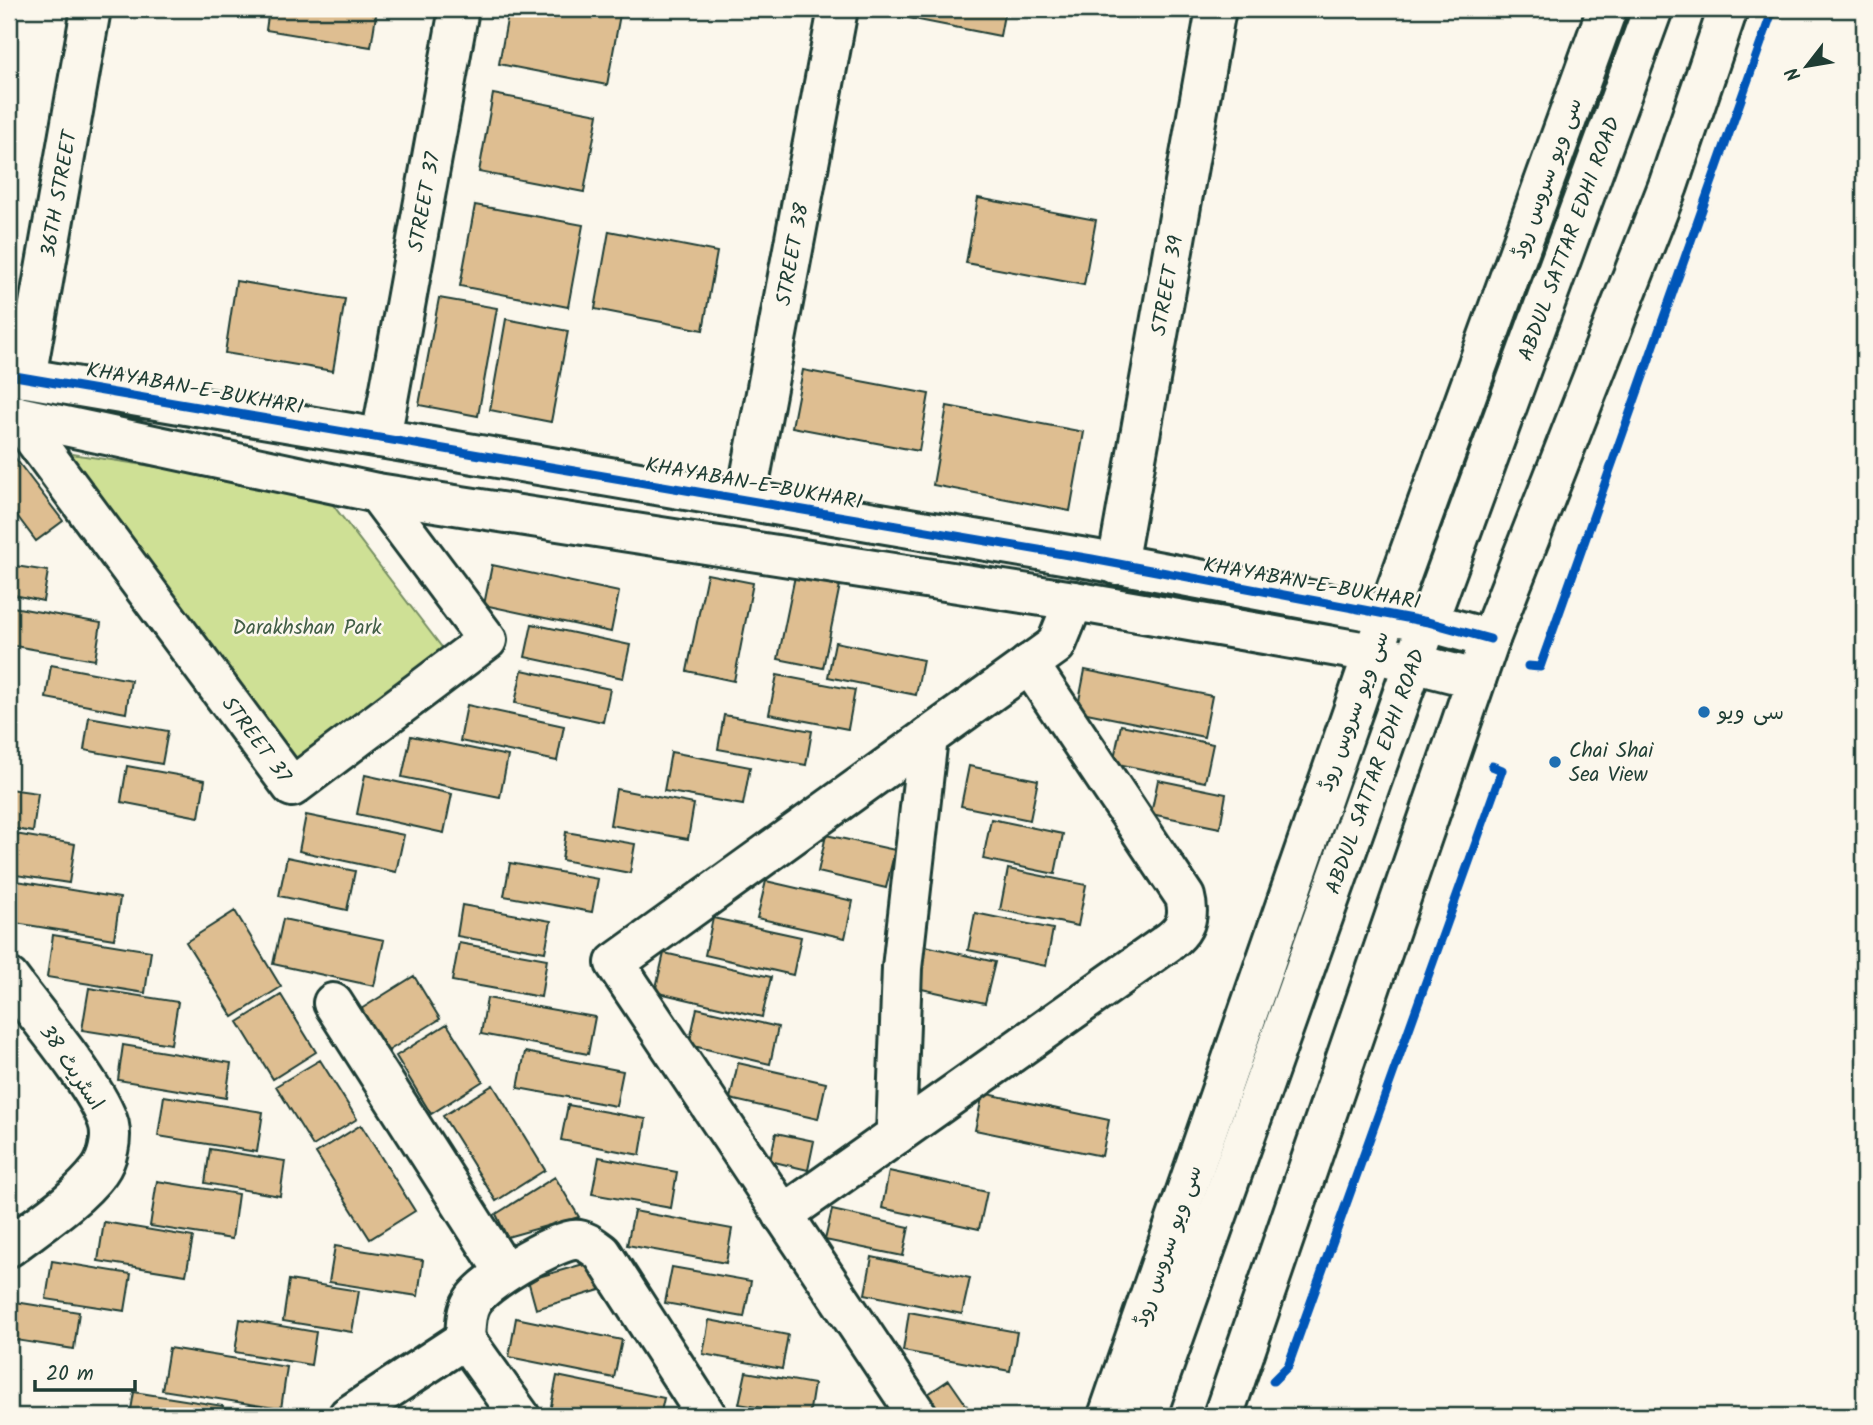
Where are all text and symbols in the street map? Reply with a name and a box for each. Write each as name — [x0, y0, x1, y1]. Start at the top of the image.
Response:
north arrow — [1772, 32, 1842, 102]
text: N — [1778, 61, 1810, 87]
street label: سی ویو سروس روڈ — [1503, 93, 1592, 264]
street label: ABDUL SATTAR EDHI ROAD — [1510, 112, 1630, 366]
street label: 36TH STREET — [33, 127, 88, 260]
street label: STREET 37 — [400, 148, 451, 255]
street label: STREET 38 — [768, 200, 819, 309]
street label: STREET 39 — [1143, 233, 1193, 338]
street label: KHAYABAN-E-BUKHARI — [84, 354, 306, 425]
street label: KHAYABAN-E-BUKHARI — [643, 449, 865, 520]
street label: KHAYABAN-E-BUKHARI — [1201, 549, 1423, 620]
park label: Darakhshan Park — [232, 612, 382, 645]
street label: سی ویو سروس روڈ — [1310, 626, 1399, 797]
street label: ABDUL SATTAR EDHI ROAD — [1318, 645, 1435, 899]
street label: STREET 37 — [212, 690, 300, 792]
place label: سی ویو — [1716, 697, 1784, 730]
marker: سی ویو — [1696, 704, 1712, 720]
place label: Chai Shai Sea View — [1569, 735, 1654, 792]
marker: Chai Shai Sea View — [1547, 754, 1563, 770]
street label: اسٹریٹ 38 — [30, 1018, 112, 1117]
street label: سی ویو سروس روڈ — [1125, 1161, 1212, 1332]
scale bar — [35, 1348, 135, 1392]
text: 20 m — [46, 1358, 94, 1391]

